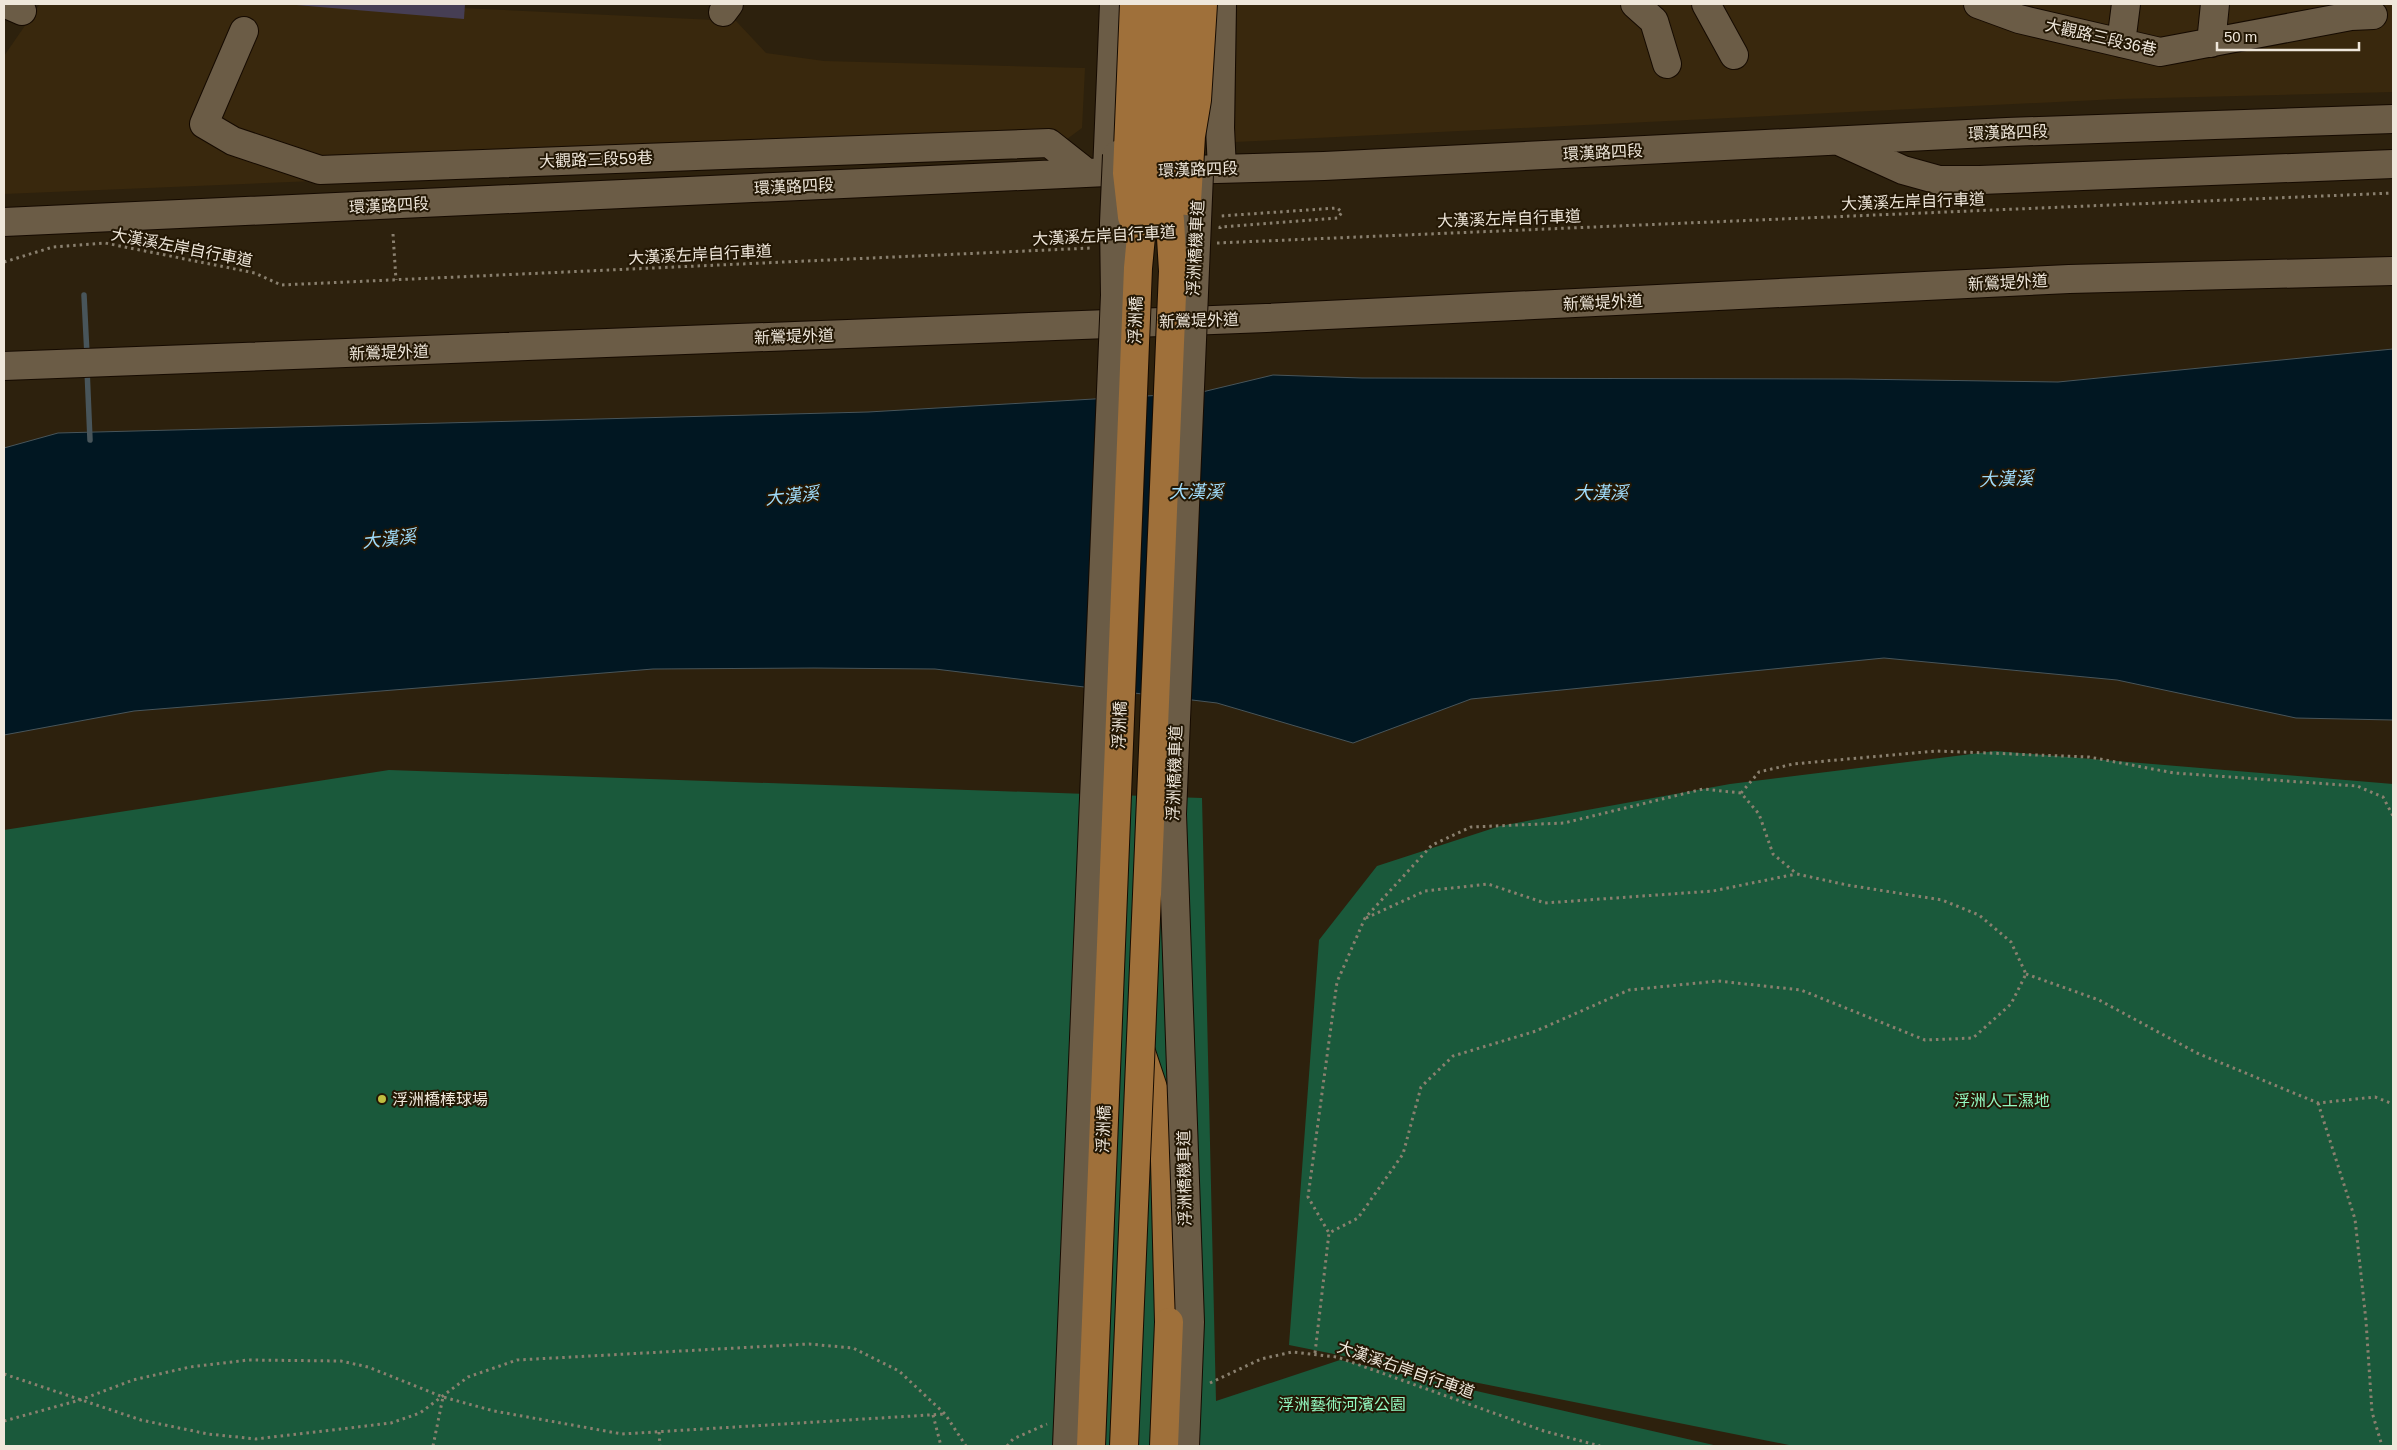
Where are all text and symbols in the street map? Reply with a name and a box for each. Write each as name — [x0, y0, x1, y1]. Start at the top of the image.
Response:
street label: 大觀路三段36巷 — [2044, 16, 2158, 59]
scale bar — [2217, 20, 2360, 52]
text: 50 m — [2224, 28, 2257, 45]
street label: 環漢路四段 — [1968, 123, 2048, 142]
street label: 環漢路四段 — [1563, 142, 1643, 163]
street label: 大觀路三段59巷 — [539, 149, 653, 170]
street label: 環漢路四段 — [1158, 160, 1238, 179]
street label: 環漢路四段 — [754, 176, 834, 197]
street label: 大漢溪左岸自行車道 — [1841, 190, 1985, 213]
street label: 環漢路四段 — [349, 195, 429, 216]
street label: 浮洲橋機車道 — [1184, 200, 1207, 296]
street label: 大漢溪左岸自行車道 — [1437, 207, 1581, 230]
street label: 大漢溪左岸自行車道 — [1032, 223, 1176, 248]
street label: 大漢溪左岸自行車道 — [110, 225, 254, 270]
street label: 大漢溪左岸自行車道 — [628, 242, 772, 267]
street label: 新鶯堤外道 — [1968, 272, 2048, 293]
street label: 新鶯堤外道 — [1563, 292, 1643, 313]
street label: 浮洲橋 — [1126, 296, 1145, 344]
street label: 新鶯堤外道 — [1159, 311, 1239, 330]
street label: 新鶯堤外道 — [754, 327, 834, 346]
street label: 新鶯堤外道 — [349, 343, 429, 362]
water label: 大漢溪 — [1979, 468, 2036, 490]
water label: 大漢溪 — [1169, 482, 1226, 502]
water label: 大漢溪 — [764, 483, 823, 509]
water label: 大漢溪 — [1574, 483, 1631, 503]
water label: 大漢溪 — [361, 526, 420, 552]
street label: 浮洲橋 — [1110, 701, 1129, 749]
street label: 浮洲橋機車道 — [1164, 725, 1185, 821]
place label: 浮洲橋棒球場 — [392, 1091, 488, 1108]
park label: 浮洲人工濕地 — [1954, 1092, 2050, 1109]
marker: 浮洲橋棒球場 — [376, 1093, 388, 1105]
street label: 浮洲橋 — [1094, 1105, 1113, 1153]
street label: 浮洲橋機車道 — [1175, 1130, 1194, 1226]
street label: 大漢溪右岸自行車道 — [1335, 1338, 1477, 1401]
park label: 浮洲藝術河濱公園 — [1278, 1396, 1406, 1413]

